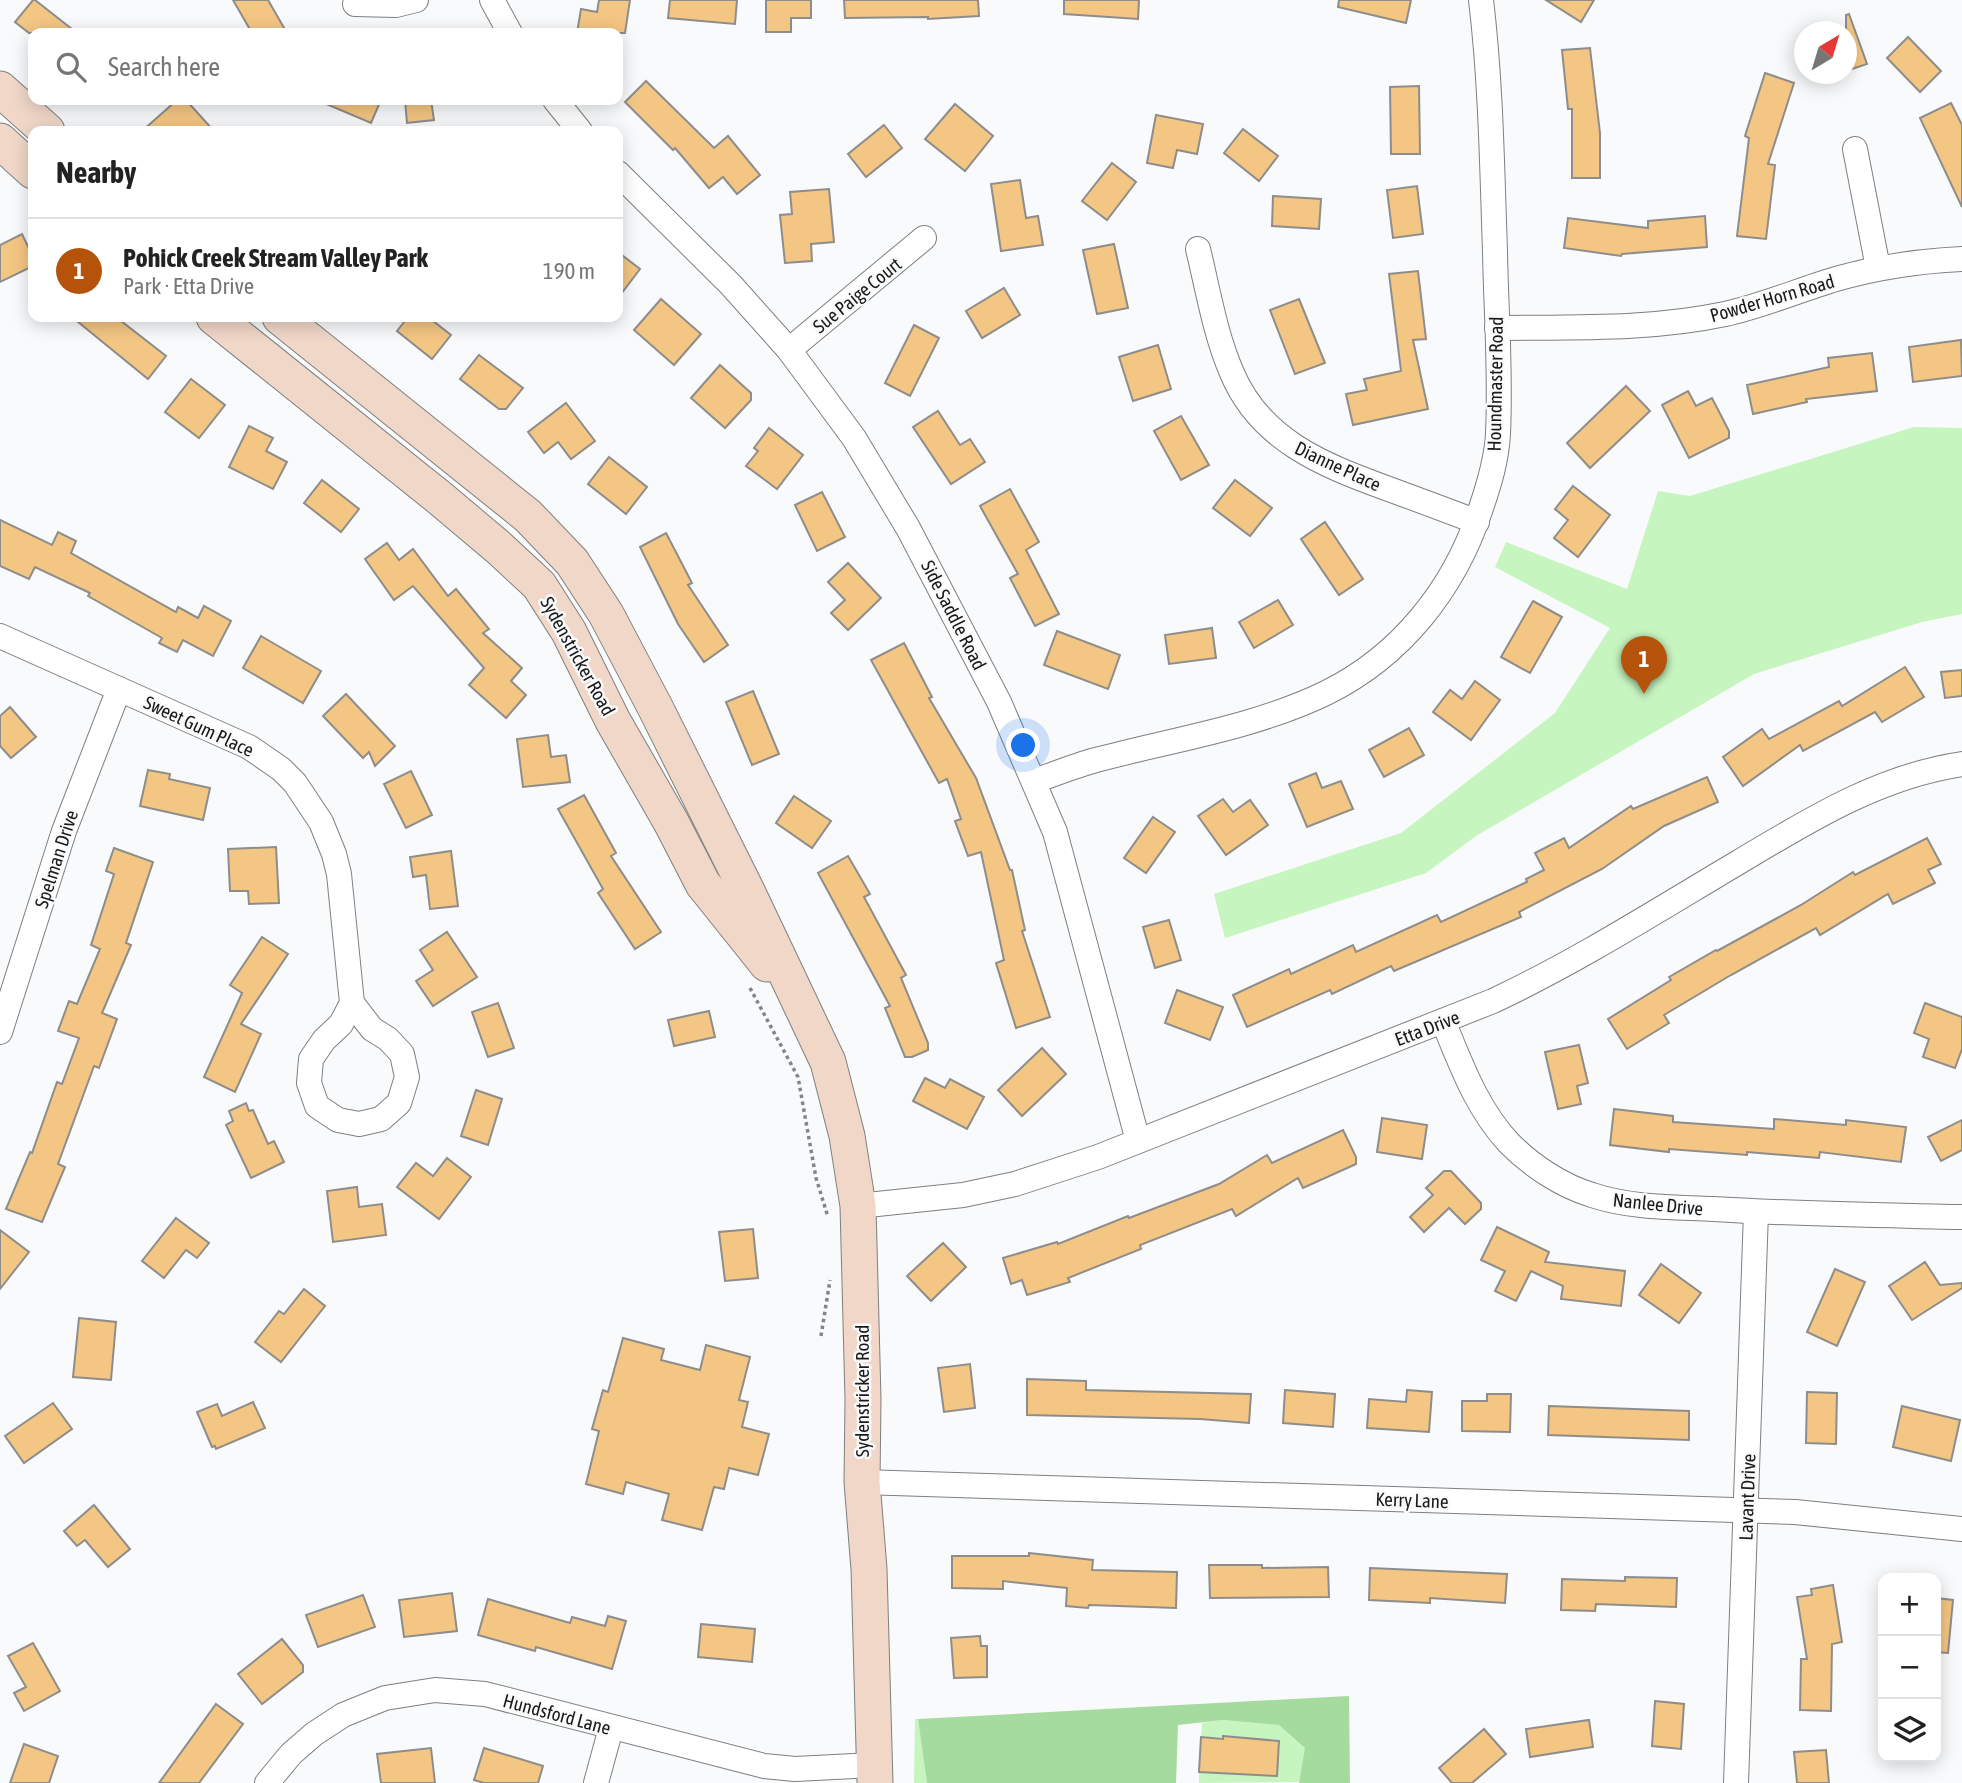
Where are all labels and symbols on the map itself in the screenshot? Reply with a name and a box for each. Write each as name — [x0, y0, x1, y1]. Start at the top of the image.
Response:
north arrow — [1794, 21, 1857, 84]
street label: Sue Paige Court — [808, 253, 906, 337]
street label: Powder Horn Road — [1707, 270, 1837, 326]
street label: Houndmaster Road — [1483, 316, 1507, 452]
street label: Dianne Place — [1292, 437, 1384, 495]
street label: Side Saddle Road — [917, 557, 991, 673]
street label: Sydenstricker Road — [536, 593, 620, 719]
pin: 1 — [1621, 636, 1667, 694]
street label: Sweet Gum Place — [141, 691, 257, 761]
your location — [1006, 728, 1040, 762]
street label: Spelman Drive — [30, 807, 82, 911]
street label: Etta Drive — [1392, 1006, 1462, 1050]
street label: Nanlee Drive — [1612, 1188, 1704, 1220]
street label: Sydenstricker Road — [851, 1325, 873, 1457]
street label: Lavant Drive — [1734, 1453, 1760, 1541]
street label: Kerry Lane — [1375, 1488, 1449, 1512]
street label: Hundsford Lane — [501, 1689, 613, 1739]

